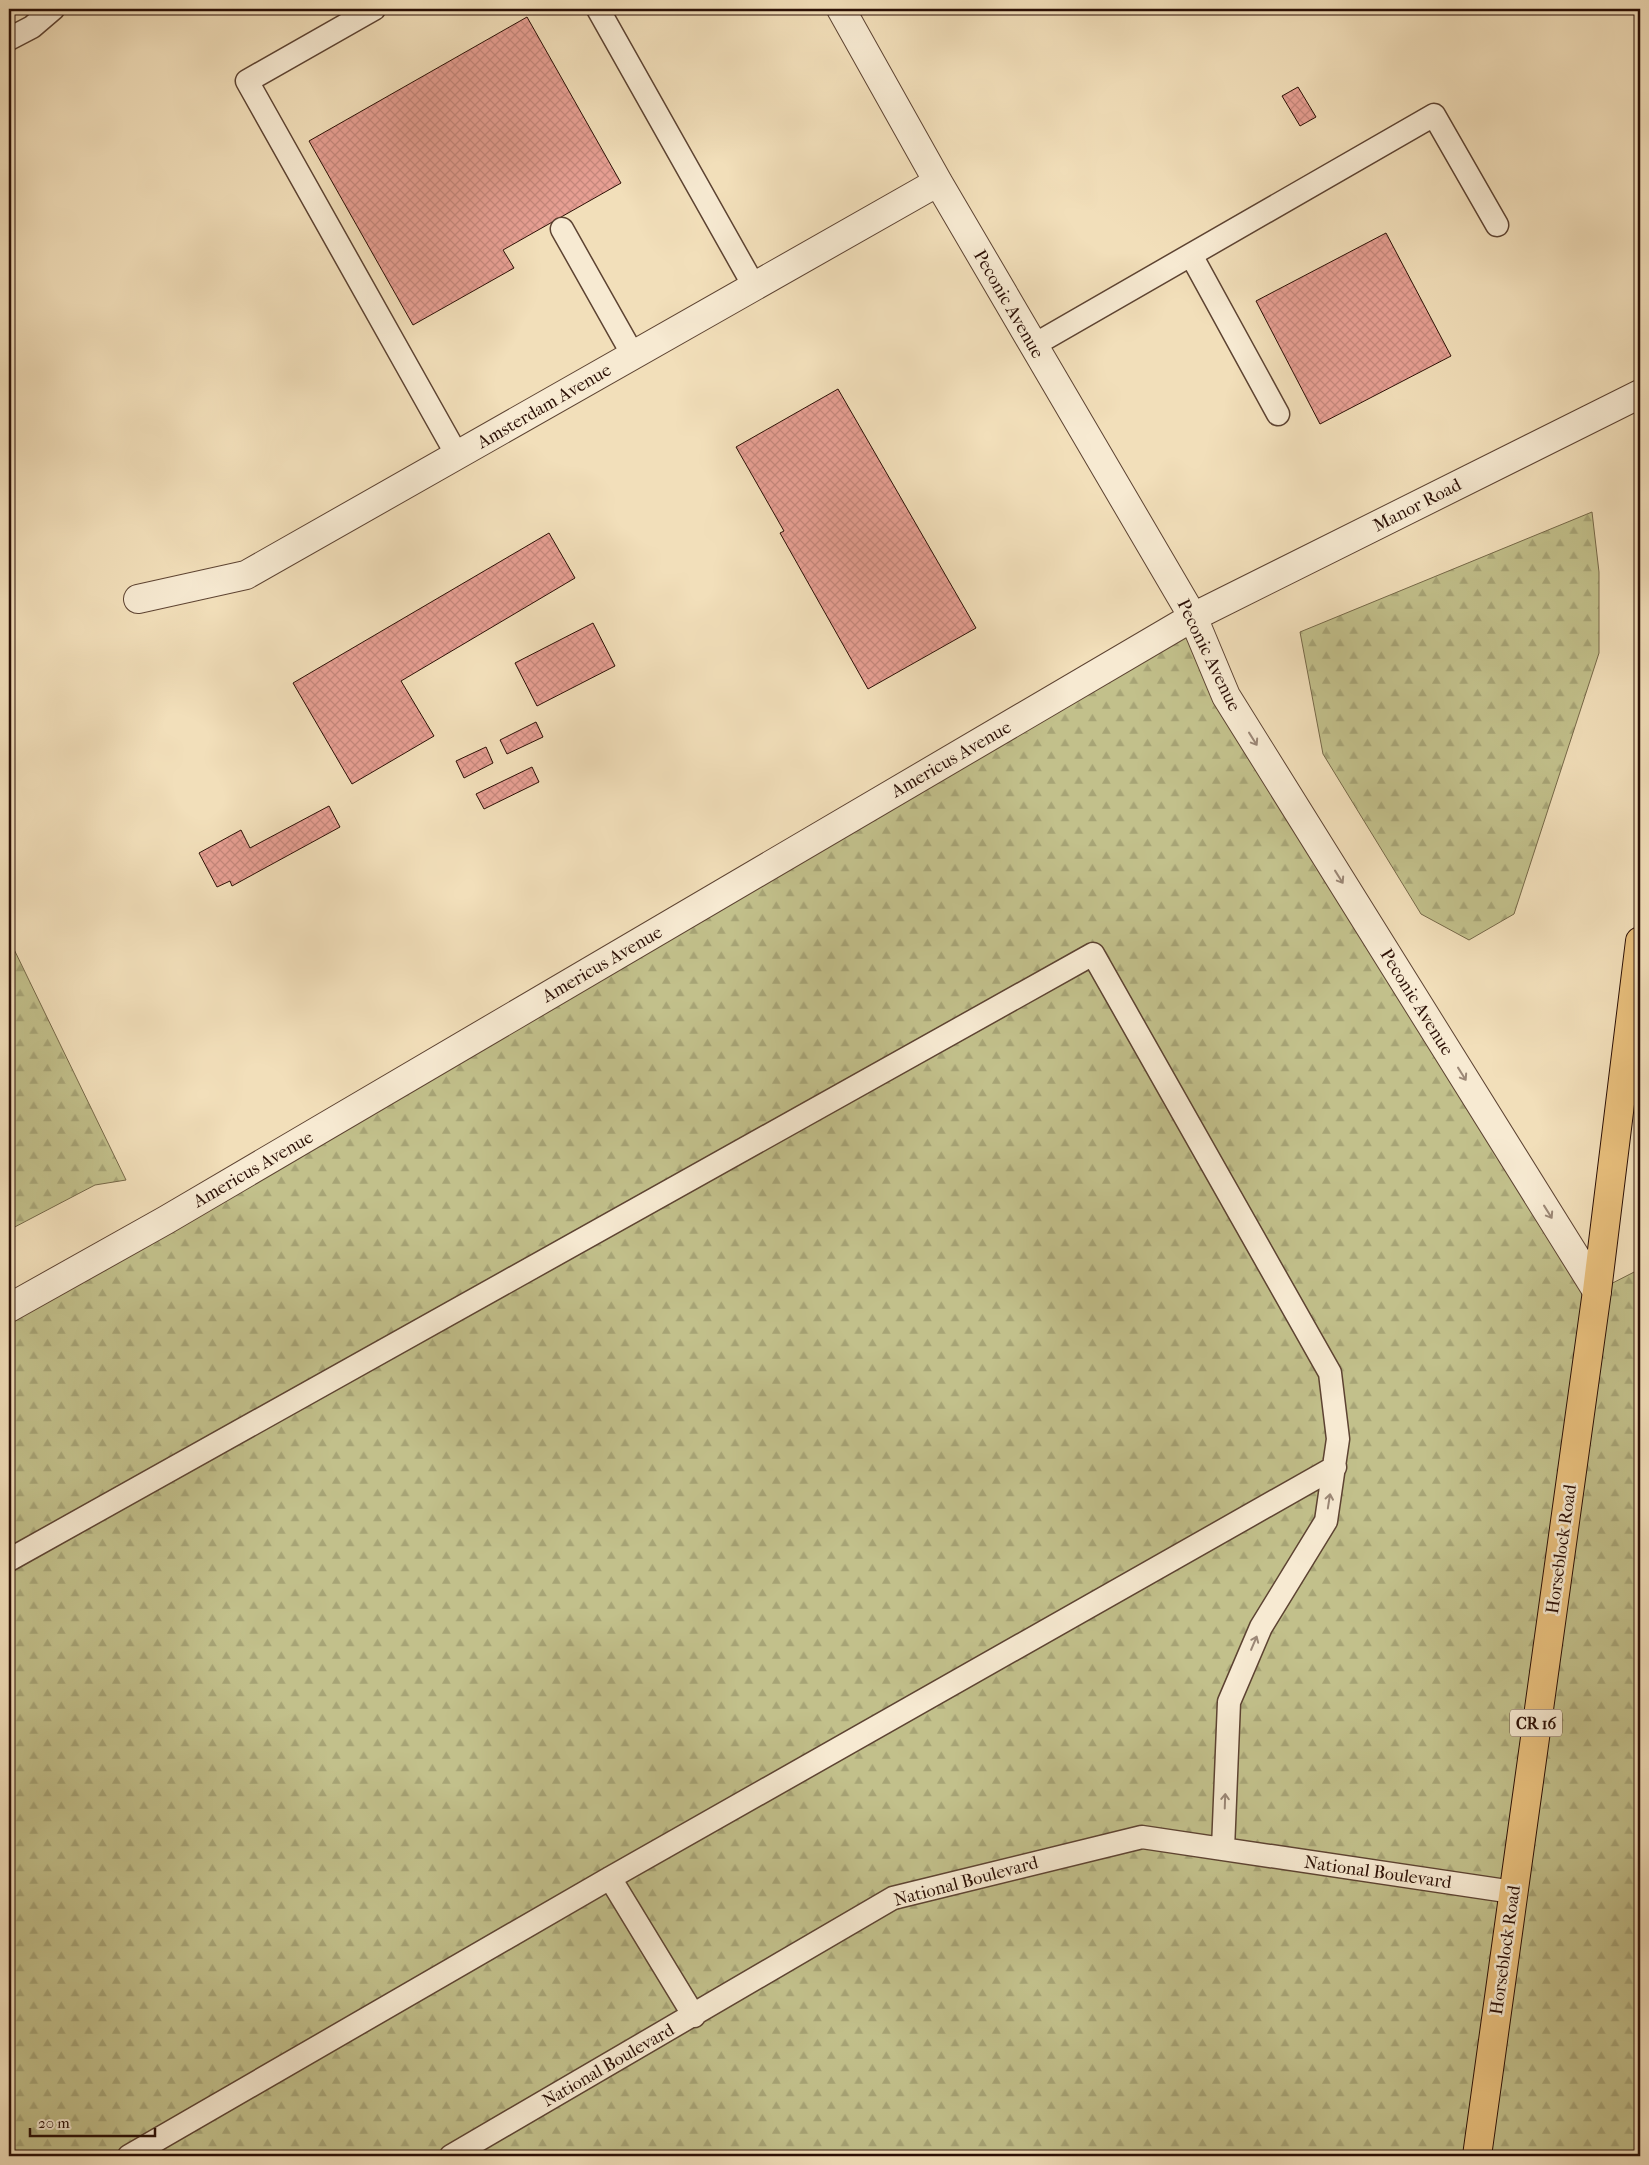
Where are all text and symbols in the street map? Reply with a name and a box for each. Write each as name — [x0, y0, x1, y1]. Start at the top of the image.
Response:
street label: Peconic Avenue — [969, 246, 1048, 362]
street label: Amsterdam Avenue — [473, 360, 615, 454]
street label: Manor Road — [1370, 474, 1465, 537]
street label: Peconic Avenue — [1172, 596, 1245, 715]
street label: Americus Avenue — [887, 717, 1015, 803]
one-way arrow — [1247, 732, 1258, 746]
one-way arrow — [1334, 869, 1344, 883]
street label: Americus Avenue — [538, 922, 666, 1008]
street label: Peconic Avenue — [1375, 945, 1458, 1060]
one-way arrow — [1457, 1067, 1467, 1081]
street label: Americus Avenue — [189, 1127, 317, 1213]
one-way arrow — [1543, 1205, 1553, 1219]
street label: Horseblock Road — [1542, 1483, 1581, 1615]
one-way arrow — [1324, 1493, 1334, 1509]
one-way arrow — [1249, 1636, 1259, 1651]
road number: CR 16 — [1510, 1710, 1562, 1736]
one-way arrow — [1220, 1793, 1230, 1809]
street label: National Boulevard — [892, 1852, 1041, 1911]
street label: National Boulevard — [1303, 1852, 1453, 1893]
street label: Horseblock Road — [1486, 1884, 1525, 2016]
street label: National Boulevard — [539, 2019, 678, 2112]
scale bar — [30, 2105, 155, 2137]
text: 20 m — [38, 2114, 70, 2132]

